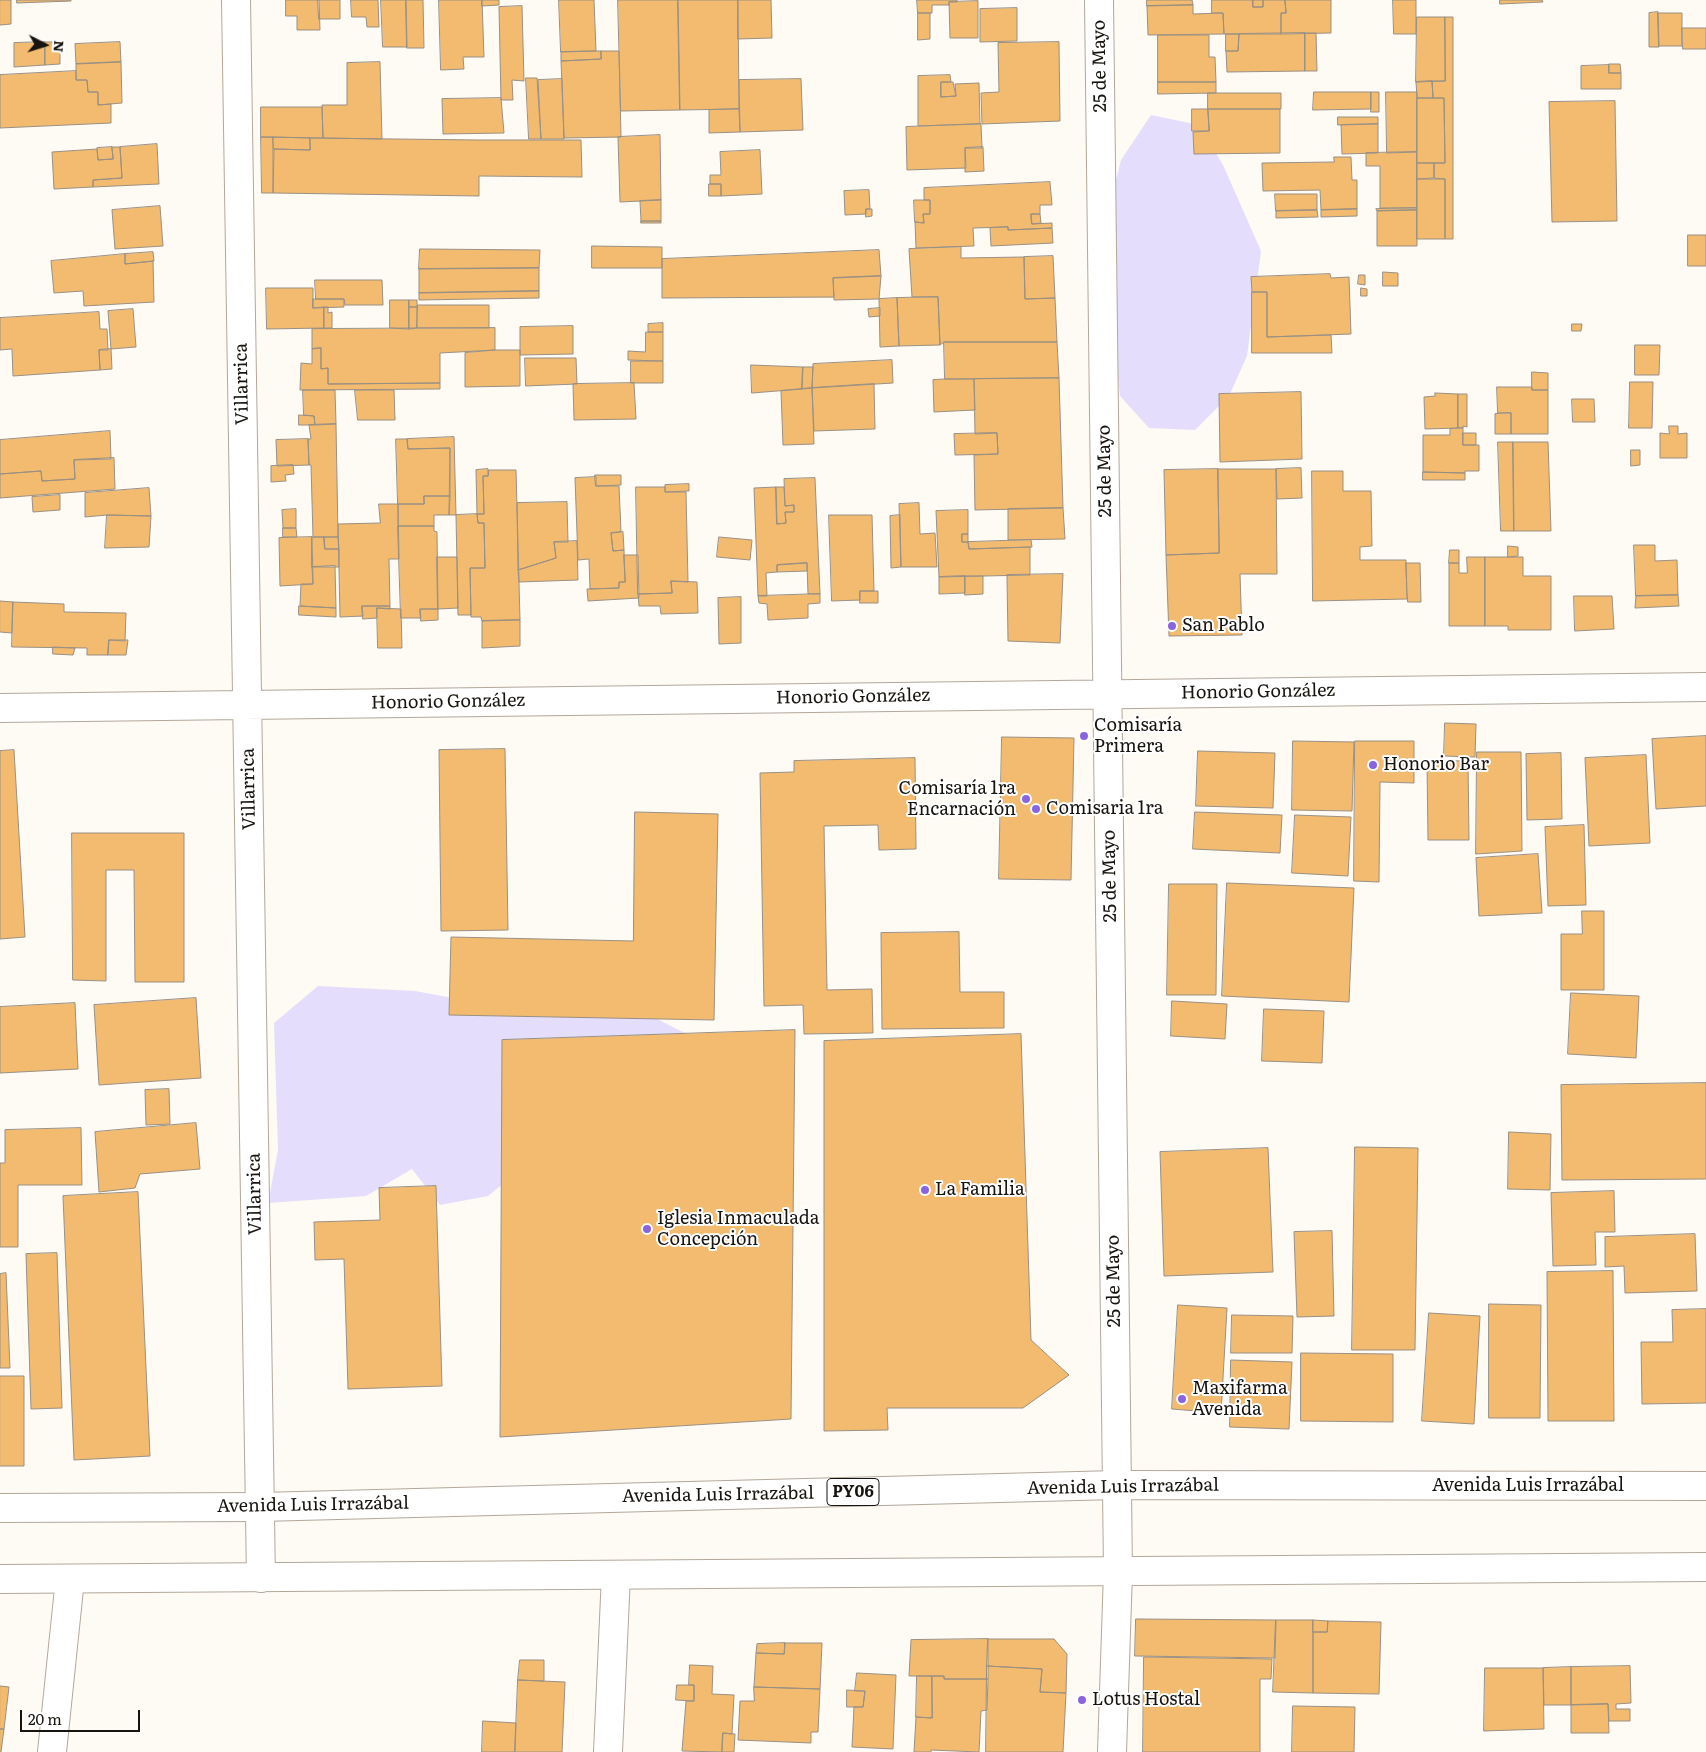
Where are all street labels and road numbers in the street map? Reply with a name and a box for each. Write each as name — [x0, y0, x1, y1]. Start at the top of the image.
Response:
street label: 25 de Mayo — [1088, 20, 1112, 112]
street label: Villarrica — [230, 343, 254, 425]
street label: 25 de Mayo — [1093, 425, 1117, 517]
street label: Honorio González — [1181, 680, 1335, 704]
street label: Honorio González — [776, 685, 930, 709]
street label: Honorio González — [371, 690, 525, 714]
street label: Villarrica — [237, 748, 261, 830]
street label: 25 de Mayo — [1098, 830, 1122, 922]
street label: Villarrica — [243, 1153, 267, 1235]
street label: 25 de Mayo — [1102, 1235, 1126, 1327]
street label: Avenida Luis Irrazábal — [1027, 1475, 1219, 1499]
street label: Avenida Luis Irrazábal — [1432, 1475, 1624, 1497]
road number: PY06 — [827, 1478, 879, 1505]
street label: Avenida Luis Irrazábal — [622, 1483, 814, 1507]
street label: Avenida Luis Irrazábal — [217, 1493, 409, 1517]

